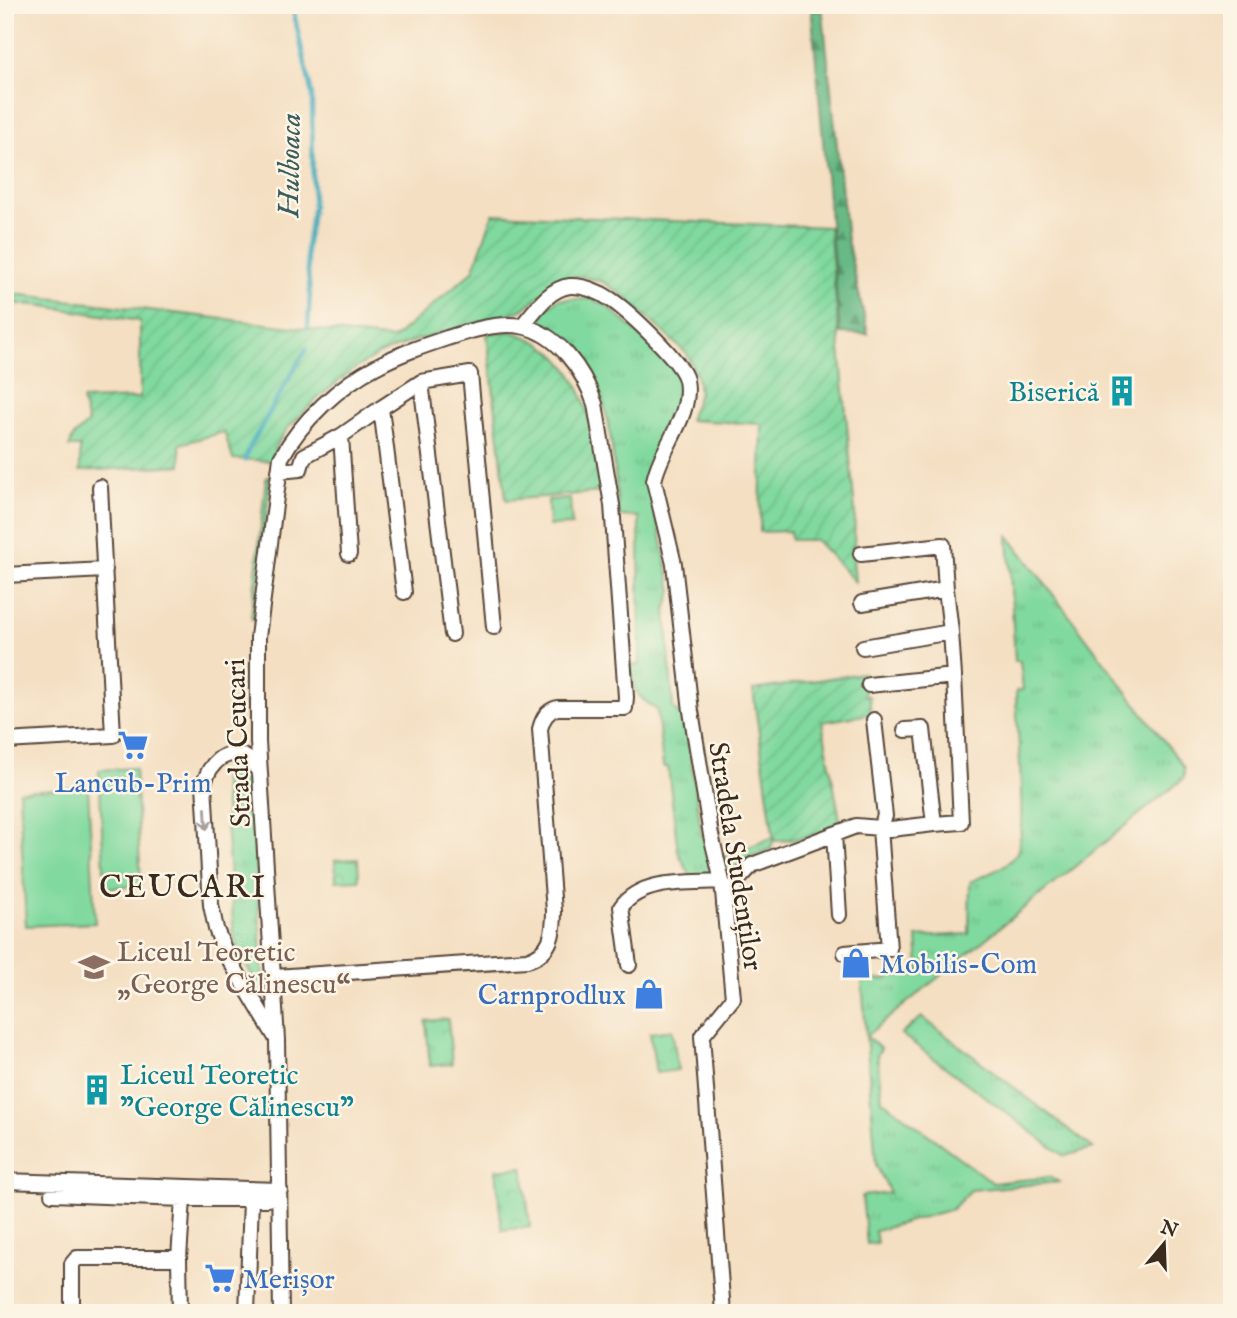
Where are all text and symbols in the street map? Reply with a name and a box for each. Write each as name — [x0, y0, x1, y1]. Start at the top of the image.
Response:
water label: Hulboaca — [271, 112, 311, 219]
building icon: Biserică — [1105, 374, 1139, 408]
place label: Biserică — [1009, 376, 1100, 411]
street label: Strada Ceucari — [219, 658, 260, 828]
supermarket icon: Lancub-Prim — [116, 728, 150, 762]
street label: Stradela Studenților — [699, 740, 770, 973]
place label: Lancub-Prim — [54, 767, 212, 802]
one-way arrow — [200, 807, 213, 830]
district label: CEUCARI — [99, 868, 267, 909]
place label: Liceul Teoretic „George Călinescu“ — [117, 936, 351, 1003]
shop icon: Mobilis-Com — [839, 946, 873, 980]
place label: Mobilis-Com — [879, 948, 1037, 983]
school or university icon: Liceul Teoretic „George Călinescu“ — [77, 950, 111, 984]
shop icon: Carnprodlux — [632, 977, 666, 1011]
place label: Carnprodlux — [478, 979, 626, 1014]
place label: Liceul Teoretic "George Călinescu" — [120, 1059, 354, 1126]
building icon: Liceul Teoretic "George Călinescu" — [80, 1073, 114, 1107]
north arrow — [1128, 1210, 1198, 1280]
text: N — [1156, 1215, 1181, 1244]
supermarket icon: Merișor — [203, 1261, 237, 1295]
place label: Merișor — [243, 1263, 335, 1298]

